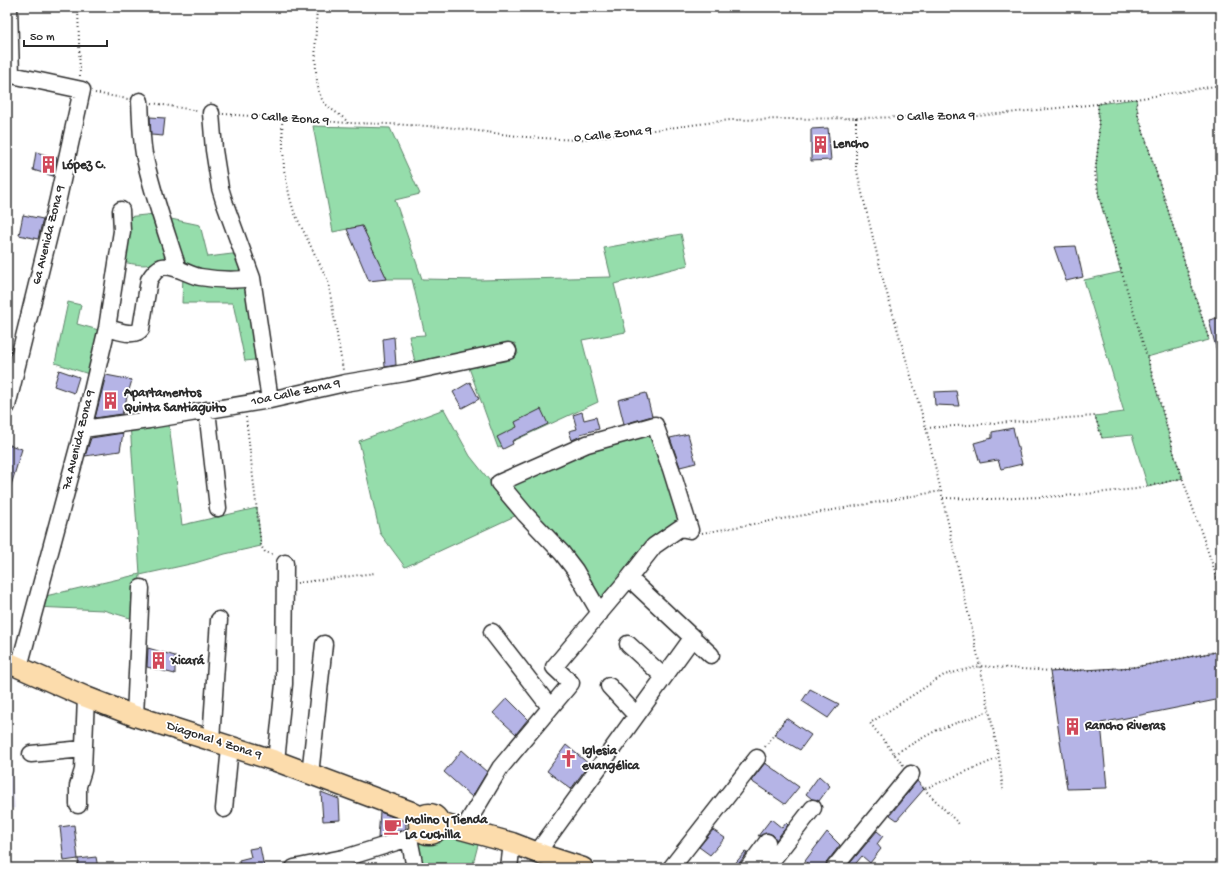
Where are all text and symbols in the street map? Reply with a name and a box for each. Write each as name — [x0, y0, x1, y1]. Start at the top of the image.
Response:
scale bar — [24, 22, 107, 48]
text: 50 m — [30, 31, 55, 45]
street label: 0 Calle Zona 9 — [250, 109, 330, 129]
street label: 0 Calle Zona 9 — [897, 109, 976, 125]
street label: 0 Calle Zona 9 — [573, 123, 653, 147]
building icon: Lencho — [810, 134, 830, 154]
place label: Lencho — [833, 137, 869, 152]
building icon: López C. — [39, 155, 59, 175]
place label: López C. — [62, 158, 107, 174]
street label: 6a Avenida Zona 9 — [29, 183, 69, 286]
street label: 10a Calle Zona 9 — [249, 376, 342, 410]
place label: Apartamentos Quinta Santiaguito — [123, 386, 227, 416]
street label: 7a Avenida Zona 9 — [59, 388, 99, 492]
building icon: Apartamentos Quinta Santiaguito — [101, 390, 121, 410]
building icon: Xicará — [148, 651, 168, 671]
place label: Xicará — [170, 654, 205, 669]
building icon: Rancho Riveras — [1062, 716, 1082, 736]
street label: Diagonal 4 Zona 9 — [163, 718, 264, 764]
place label: Rancho Riveras — [1084, 719, 1166, 734]
place label: Iglesia evangélica — [581, 744, 640, 774]
church icon: Iglesia evangélica — [559, 748, 579, 768]
place label: Molino y Tienda La Cuchilla — [405, 813, 488, 843]
cafe icon: Molino y Tienda La Cuchilla — [382, 817, 402, 837]

